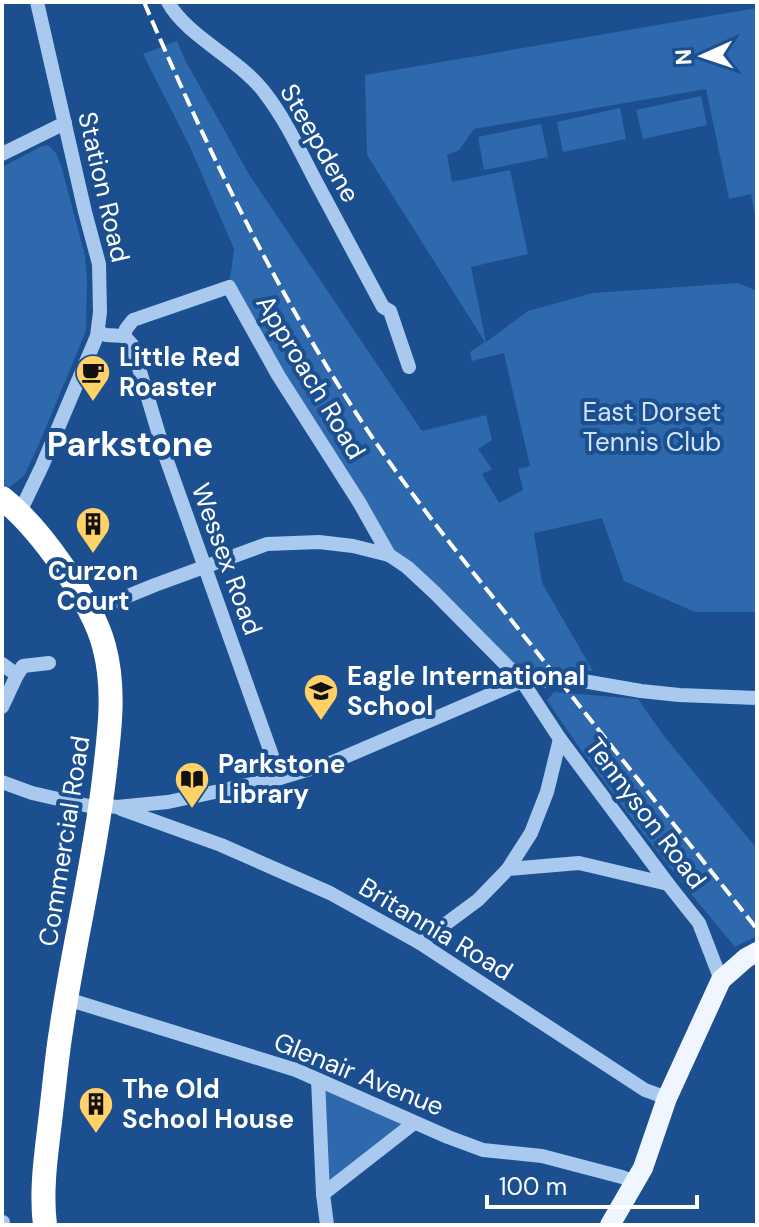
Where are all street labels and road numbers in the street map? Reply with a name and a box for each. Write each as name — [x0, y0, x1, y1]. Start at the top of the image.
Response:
street label: Steepdene — [272, 78, 368, 208]
street label: Station Road — [70, 108, 138, 266]
street label: Approach Road — [249, 289, 373, 465]
street label: Wessex Road — [184, 478, 270, 640]
street label: Tennyson Road — [578, 730, 714, 896]
street label: Commercial Road — [31, 733, 97, 949]
street label: Britannia Road — [353, 870, 519, 988]
street label: Glenair Avenue — [269, 1024, 449, 1124]

